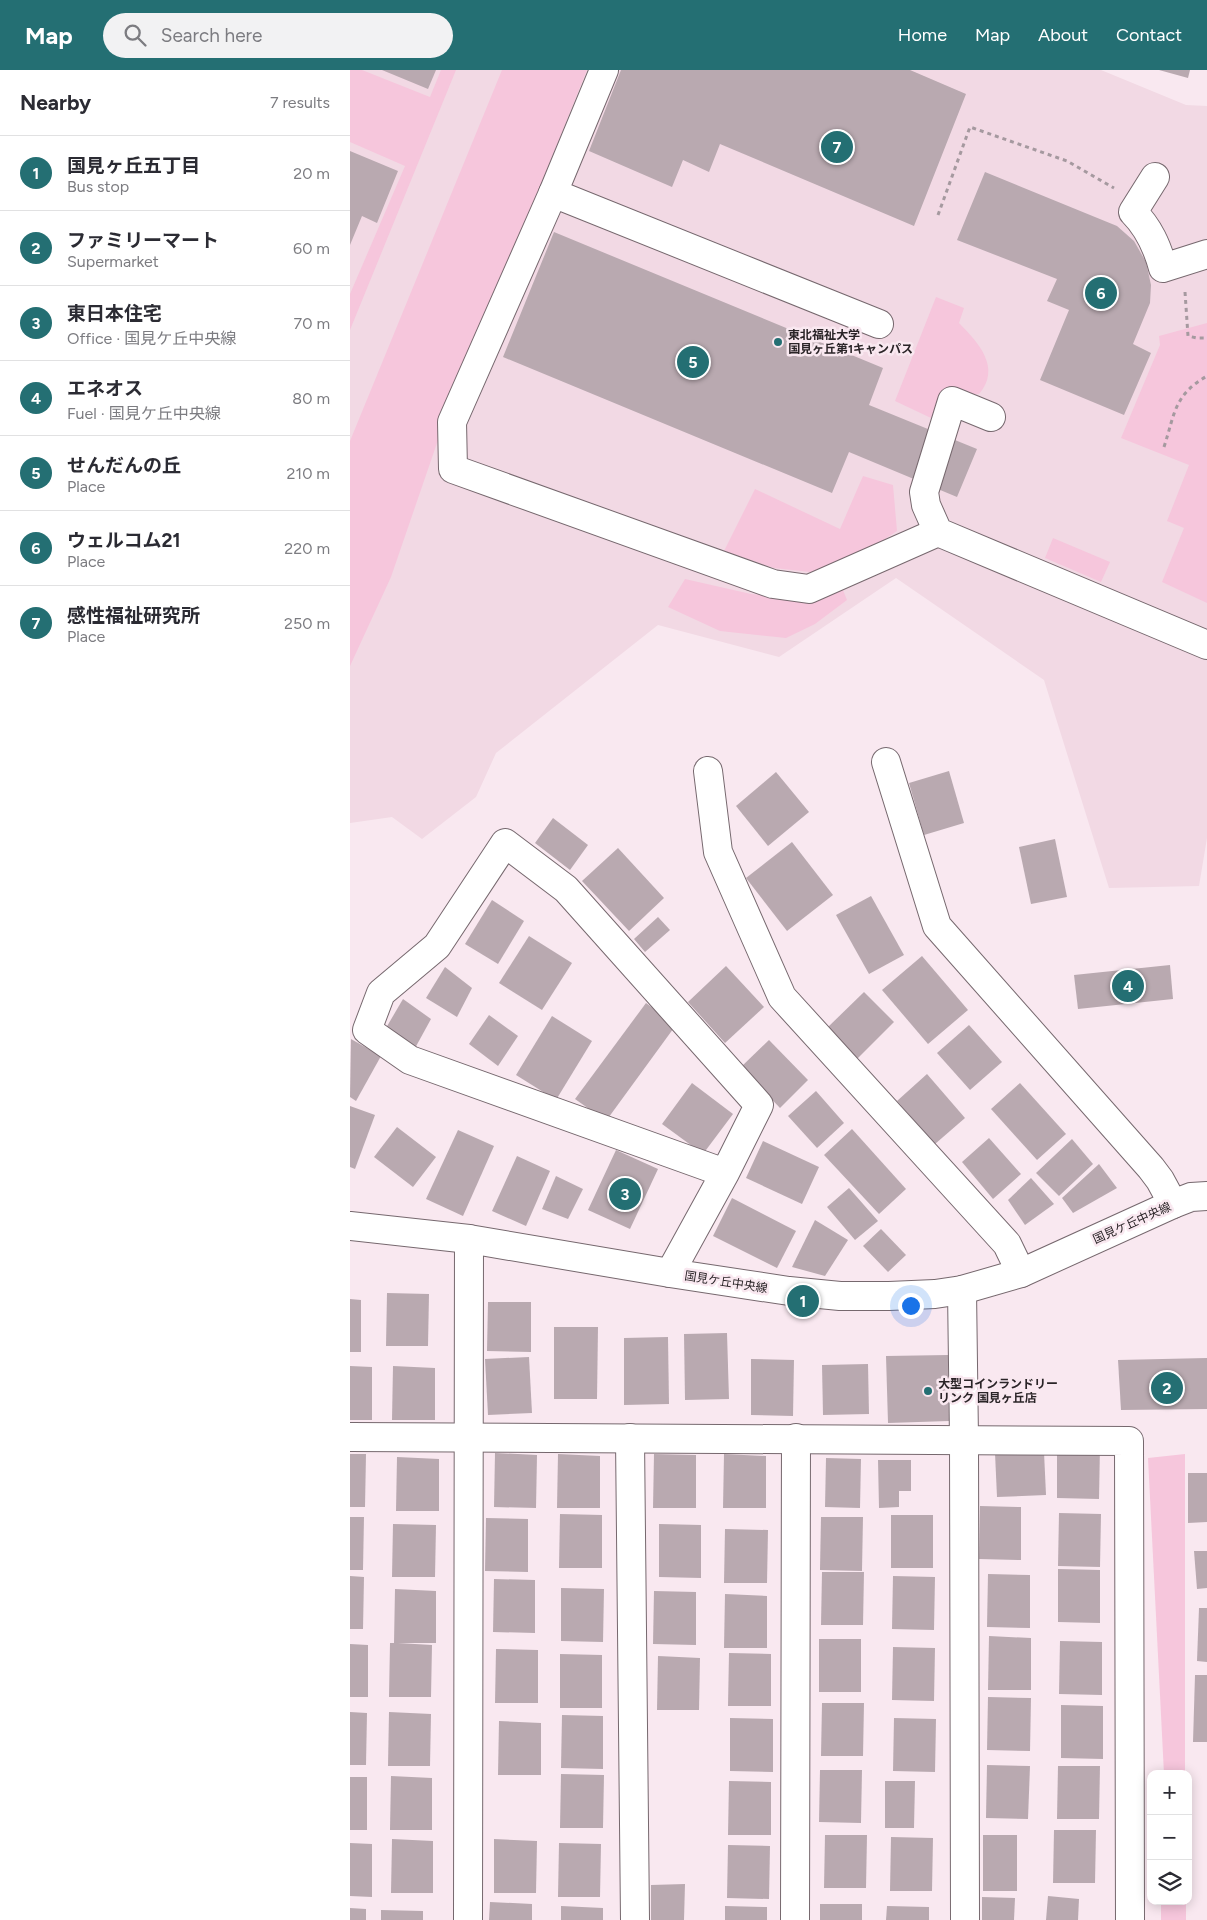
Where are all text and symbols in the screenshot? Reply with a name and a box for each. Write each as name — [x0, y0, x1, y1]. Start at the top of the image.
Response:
search box — [103, 13, 453, 58]
text: Map — [25, 21, 73, 50]
icon: search — [121, 21, 149, 49]
text: Search here — [161, 24, 262, 47]
text: Home — [898, 24, 947, 46]
text: Map — [975, 24, 1010, 46]
text: About — [1038, 24, 1088, 46]
text: Contact — [1116, 24, 1182, 46]
text: Nearby — [20, 90, 91, 115]
text: 7 results — [270, 93, 330, 112]
pin: 7 — [821, 128, 853, 166]
text: 国見ヶ丘五丁目 — [67, 154, 200, 177]
text: 1 — [33, 164, 39, 183]
text: 20 m — [293, 164, 330, 183]
text: Bus stop — [67, 177, 129, 196]
text: ファミリーマート — [67, 229, 219, 252]
text: 2 — [31, 239, 41, 258]
text: 60 m — [293, 239, 330, 258]
text: Supermarket — [67, 252, 159, 271]
pin: 6 — [1085, 274, 1117, 312]
text: 東日本住宅 — [67, 302, 162, 325]
text: 3 — [32, 314, 40, 333]
text: 70 m — [294, 314, 330, 333]
place label: 東北福祉大学 国見ヶ丘第1キャンパス — [788, 328, 913, 356]
text: Office · 国見ケ丘中央線 — [67, 329, 236, 348]
marker: 東北福祉大学 国見ヶ丘第1キャンパス — [772, 336, 784, 348]
pin: 5 — [677, 343, 709, 381]
text: エネオス — [67, 377, 143, 400]
text: 4 — [31, 389, 41, 408]
text: 80 m — [292, 389, 330, 408]
text: Fuel · 国見ケ丘中央線 — [67, 404, 221, 423]
text: せんだんの丘 — [67, 454, 181, 477]
text: 5 — [31, 464, 41, 483]
text: 210 m — [287, 464, 330, 483]
text: Place — [67, 477, 105, 496]
text: ウェルコム21 — [67, 529, 181, 552]
text: 6 — [31, 539, 41, 558]
text: 220 m — [284, 539, 330, 558]
text: Place — [67, 552, 105, 571]
text: 感性福祉研究所 — [67, 604, 200, 627]
text: 7 — [32, 614, 40, 633]
text: 250 m — [284, 614, 330, 633]
text: Place — [67, 627, 105, 646]
pin: 4 — [1112, 967, 1144, 1005]
pin: 3 — [609, 1175, 641, 1213]
street label: 国見ケ丘中央線 — [1091, 1200, 1173, 1246]
street label: 国見ケ丘中央線 — [683, 1269, 769, 1295]
pin: 1 — [787, 1282, 819, 1320]
your location — [898, 1293, 924, 1319]
pin: 2 — [1151, 1369, 1183, 1407]
place label: 大型コインランドリー リンク 国見ヶ丘店 — [938, 1377, 1058, 1405]
marker: 大型コインランドリー リンク 国見ヶ丘店 — [922, 1385, 934, 1397]
map controls — [1147, 1770, 1192, 1905]
button: + — [1147, 1770, 1192, 1815]
button: − — [1147, 1815, 1192, 1860]
button: layers — [1147, 1860, 1192, 1905]

